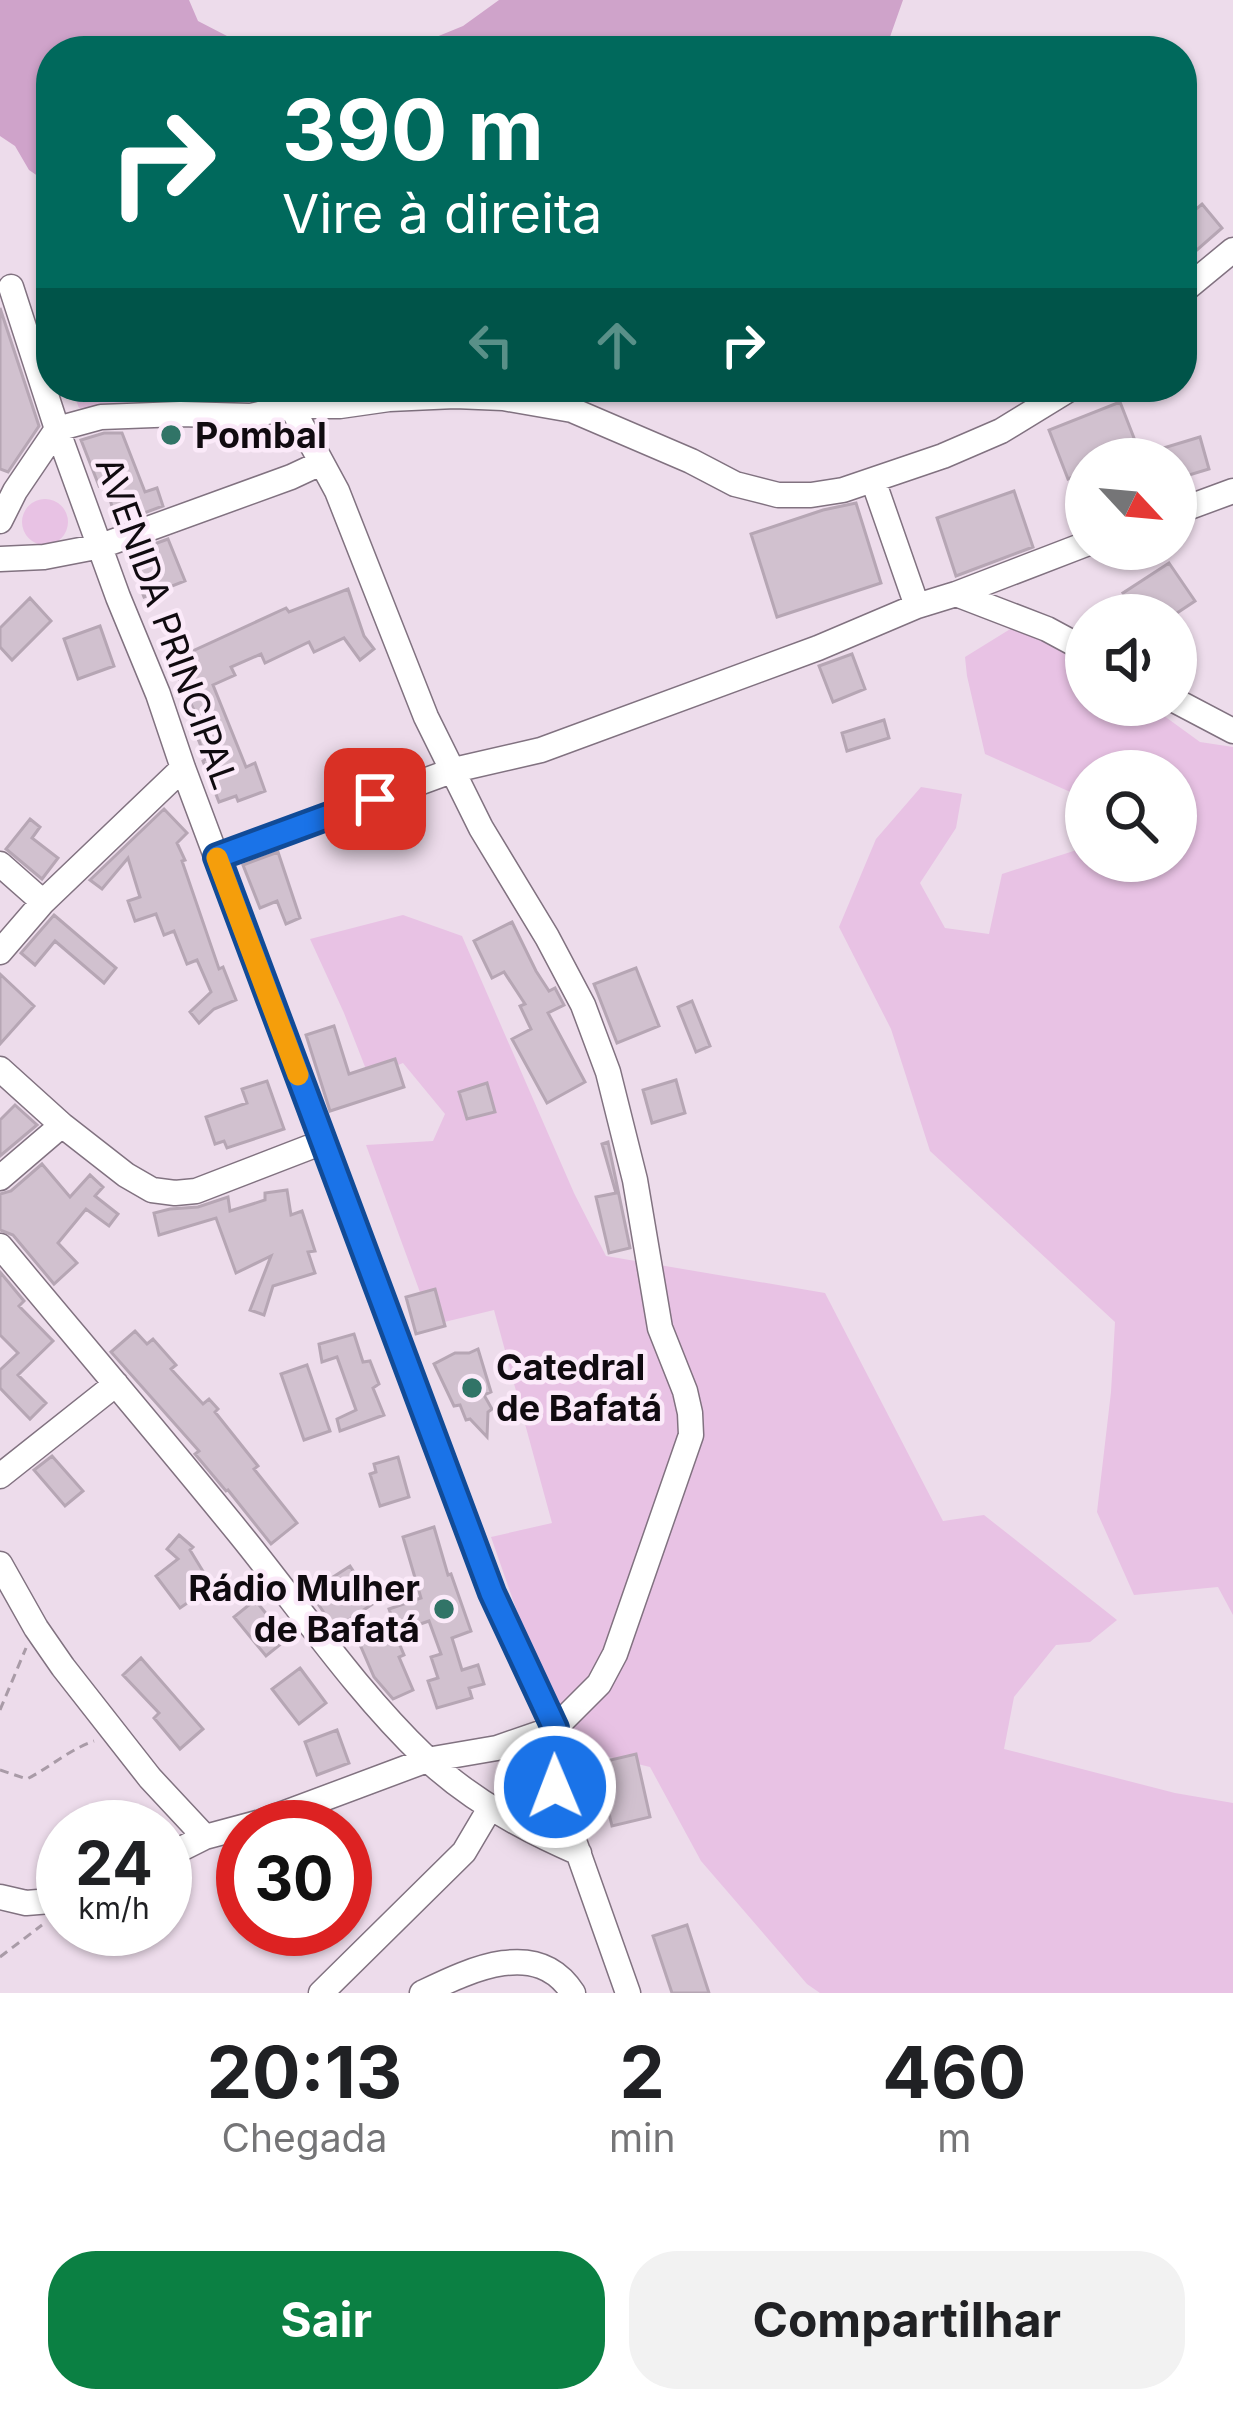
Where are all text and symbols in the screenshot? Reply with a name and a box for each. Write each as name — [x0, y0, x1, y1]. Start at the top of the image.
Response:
text: 390 m — [282, 79, 544, 180]
icon: right — [84, 84, 240, 240]
text: Vire à direita — [282, 181, 602, 246]
icon: left — [458, 312, 524, 378]
icon: ahead — [584, 312, 650, 378]
icon: right — [710, 312, 776, 378]
place label: Pombal — [195, 413, 327, 457]
marker: Pombal — [158, 422, 184, 448]
north arrow — [1065, 438, 1197, 570]
map controls — [1065, 438, 1197, 882]
street label: AVENIDA PRINCIPAL — [87, 451, 247, 795]
button: sound — [1065, 594, 1197, 726]
pin — [324, 748, 426, 850]
button: search — [1065, 750, 1197, 882]
icon: arrive — [342, 766, 408, 832]
place label: Catedral de Bafatá — [496, 1345, 662, 1430]
marker: Catedral de Bafatá — [459, 1375, 485, 1401]
place label: Rádio Mulher de Bafatá — [188, 1566, 420, 1651]
marker: Rádio Mulher de Bafatá — [431, 1596, 457, 1622]
position arrow — [492, 1724, 618, 1850]
speed limit sign: 30 — [216, 1800, 372, 1956]
text: 24 — [75, 1827, 153, 1899]
text: km/h — [78, 1890, 150, 1926]
text: 20:13 — [207, 2028, 402, 2115]
text: 2 — [620, 2028, 665, 2115]
text: 460 — [882, 2028, 1026, 2115]
text: Chegada — [222, 2114, 387, 2161]
text: min — [609, 2114, 676, 2161]
text: m — [937, 2114, 971, 2161]
button: Sair — [48, 2251, 605, 2389]
button: Compartilhar — [629, 2251, 1185, 2389]

